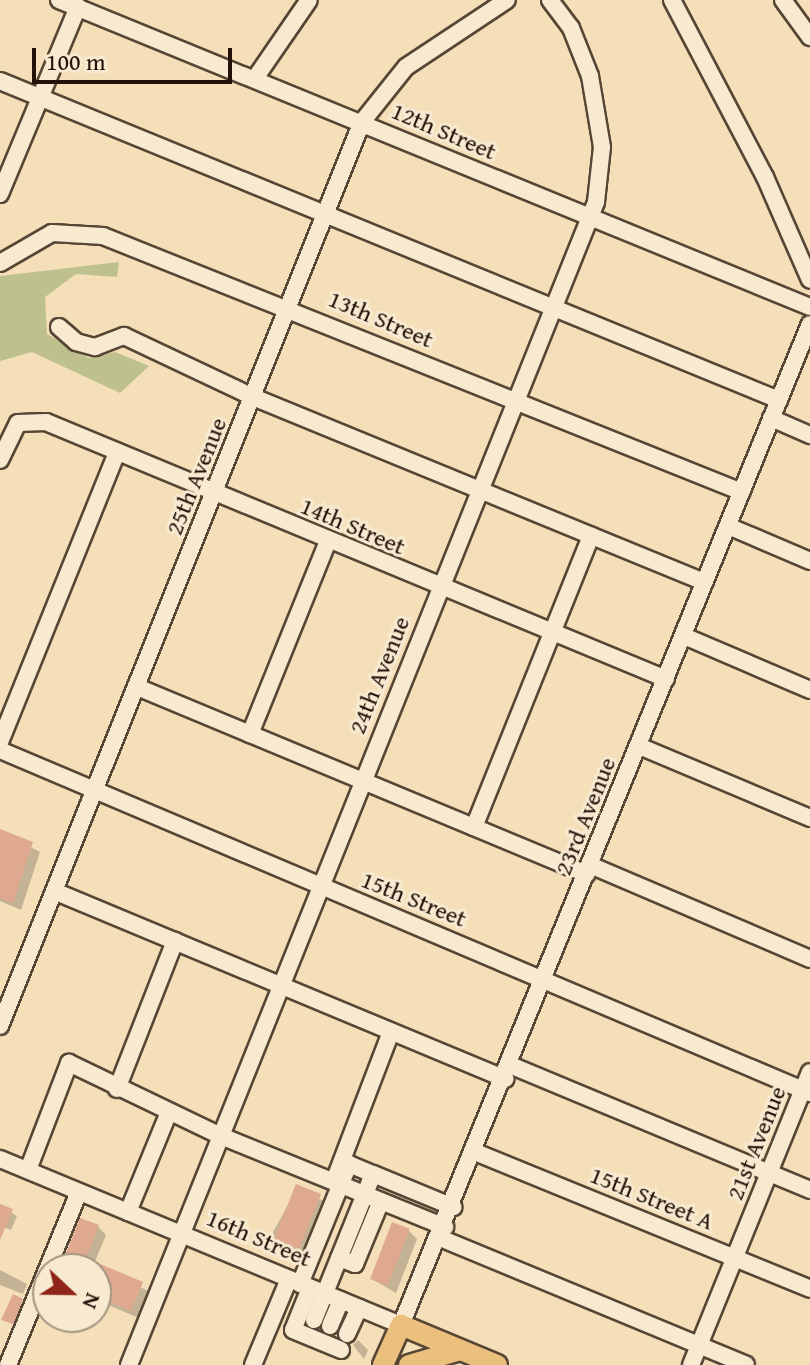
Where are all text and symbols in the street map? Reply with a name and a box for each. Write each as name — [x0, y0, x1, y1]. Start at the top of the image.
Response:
scale bar — [36, 32, 236, 82]
text: 100 m — [46, 44, 106, 79]
street label: 12th Street — [387, 96, 501, 166]
street label: 13th Street — [324, 284, 438, 354]
street label: 25th Avenue — [159, 413, 233, 539]
street label: 14th Street — [296, 491, 410, 561]
street label: 24th Avenue — [342, 612, 416, 738]
street label: 23rd Avenue — [548, 753, 622, 879]
street label: 15th Street — [357, 865, 471, 933]
street label: 21st Avenue — [720, 1082, 792, 1204]
street label: 15th Street A — [586, 1160, 718, 1236]
street label: 16th Street — [202, 1203, 316, 1273]
north arrow — [32, 1253, 112, 1333]
text: N — [75, 1288, 110, 1314]

